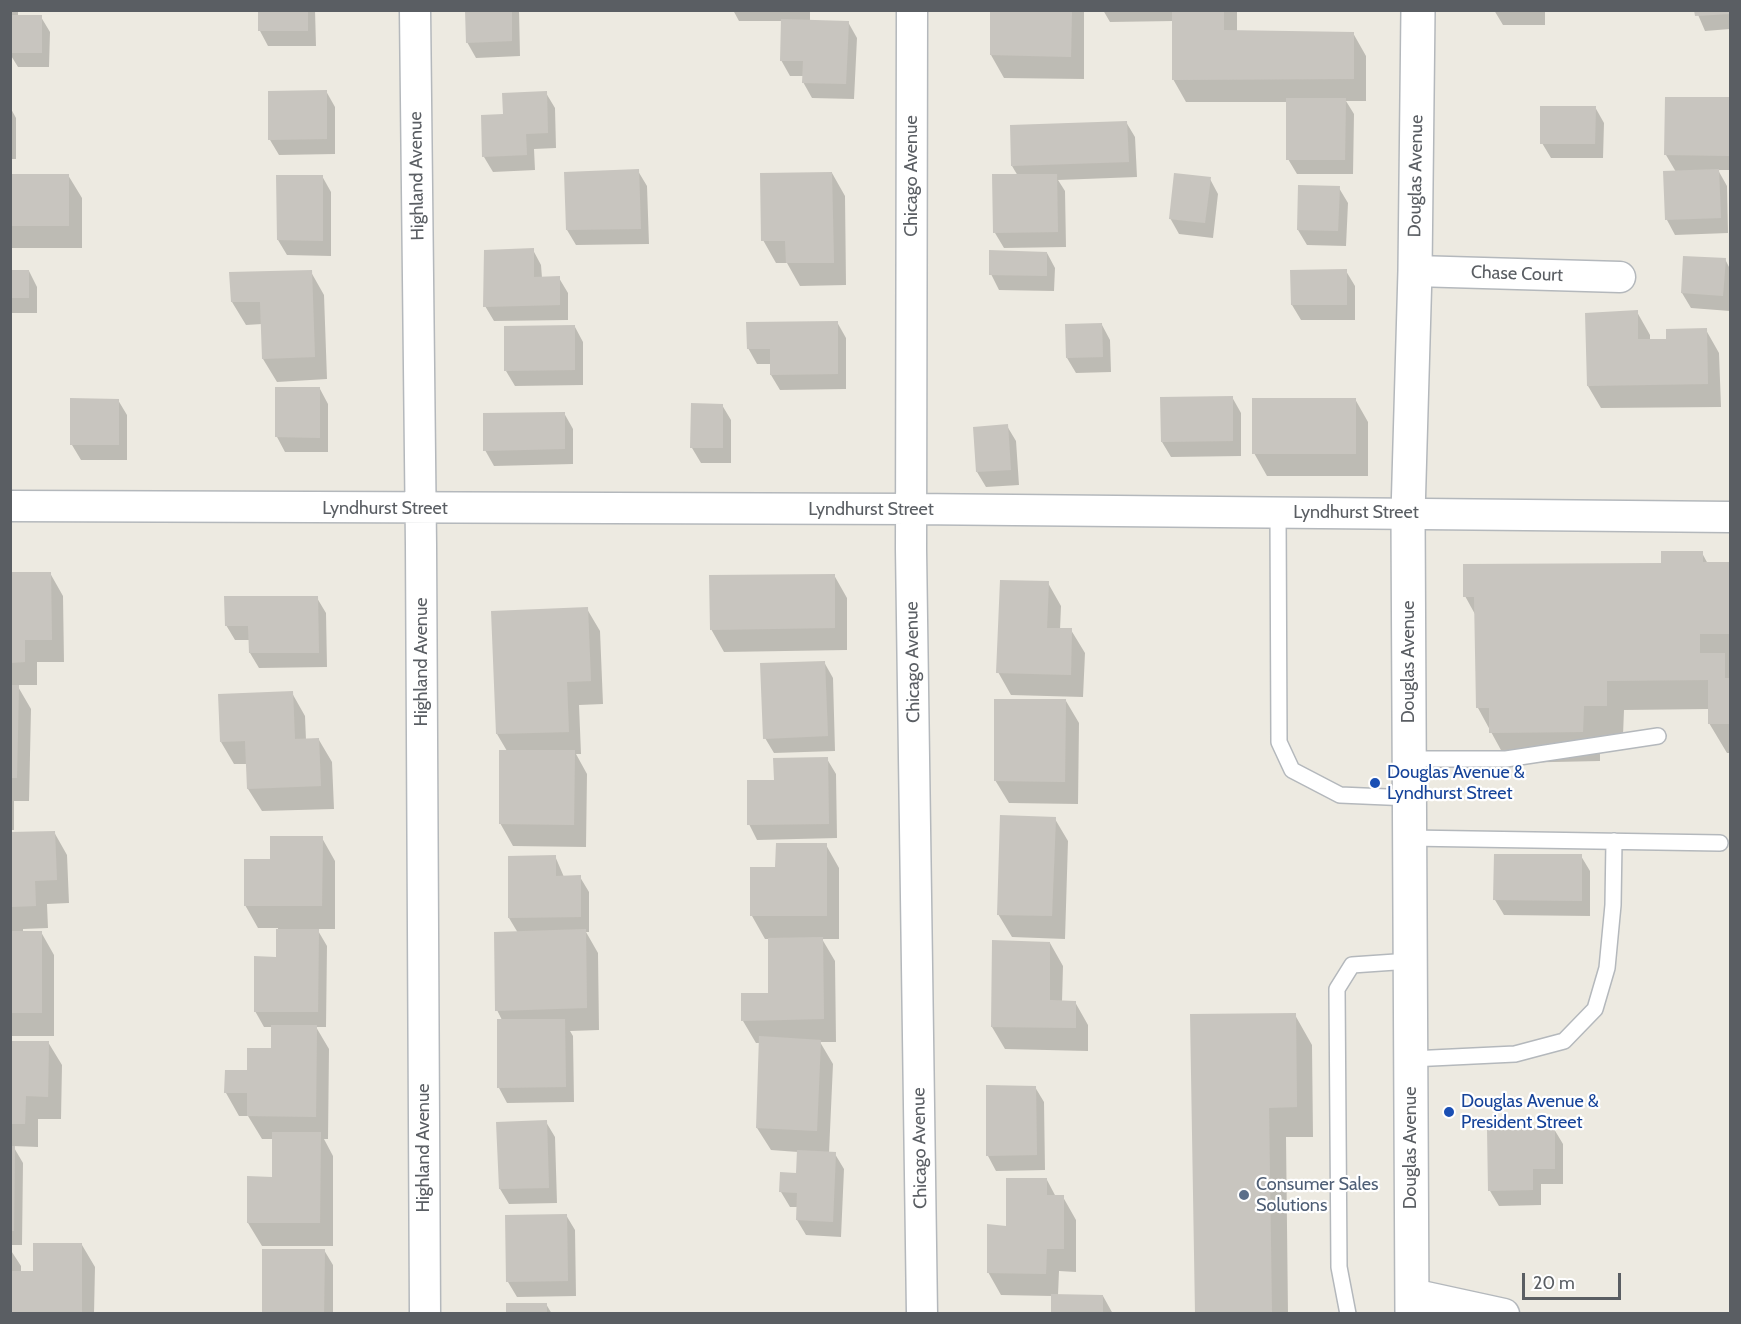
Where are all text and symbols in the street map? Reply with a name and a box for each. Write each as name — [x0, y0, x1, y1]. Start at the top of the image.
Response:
street label: Highland Avenue — [405, 111, 429, 241]
street label: Douglas Avenue — [1404, 114, 1428, 238]
street label: Chicago Avenue — [901, 115, 923, 237]
street label: Chase Court — [1471, 262, 1563, 286]
street label: Lyndhurst Street — [322, 498, 448, 520]
street label: Lyndhurst Street — [808, 499, 934, 521]
street label: Lyndhurst Street — [1293, 502, 1419, 524]
street label: Highland Avenue — [411, 597, 433, 727]
street label: Chicago Avenue — [901, 601, 925, 723]
street label: Douglas Avenue — [1398, 601, 1420, 723]
place label: Douglas Avenue & Lyndhurst Street — [1387, 762, 1525, 804]
marker: Douglas Avenue & Lyndhurst Street — [1368, 776, 1382, 790]
street label: Highland Avenue — [413, 1083, 435, 1213]
street label: Chicago Avenue — [908, 1087, 932, 1209]
street label: Douglas Avenue — [1400, 1087, 1422, 1209]
place label: Douglas Avenue & President Street — [1461, 1091, 1599, 1134]
marker: Douglas Avenue & President Street — [1442, 1105, 1456, 1119]
place label: Consumer Sales Solutions — [1256, 1174, 1378, 1216]
marker: Consumer Sales Solutions — [1237, 1188, 1251, 1202]
scale bar — [1525, 1261, 1624, 1299]
text: 20 m — [1533, 1272, 1575, 1294]

